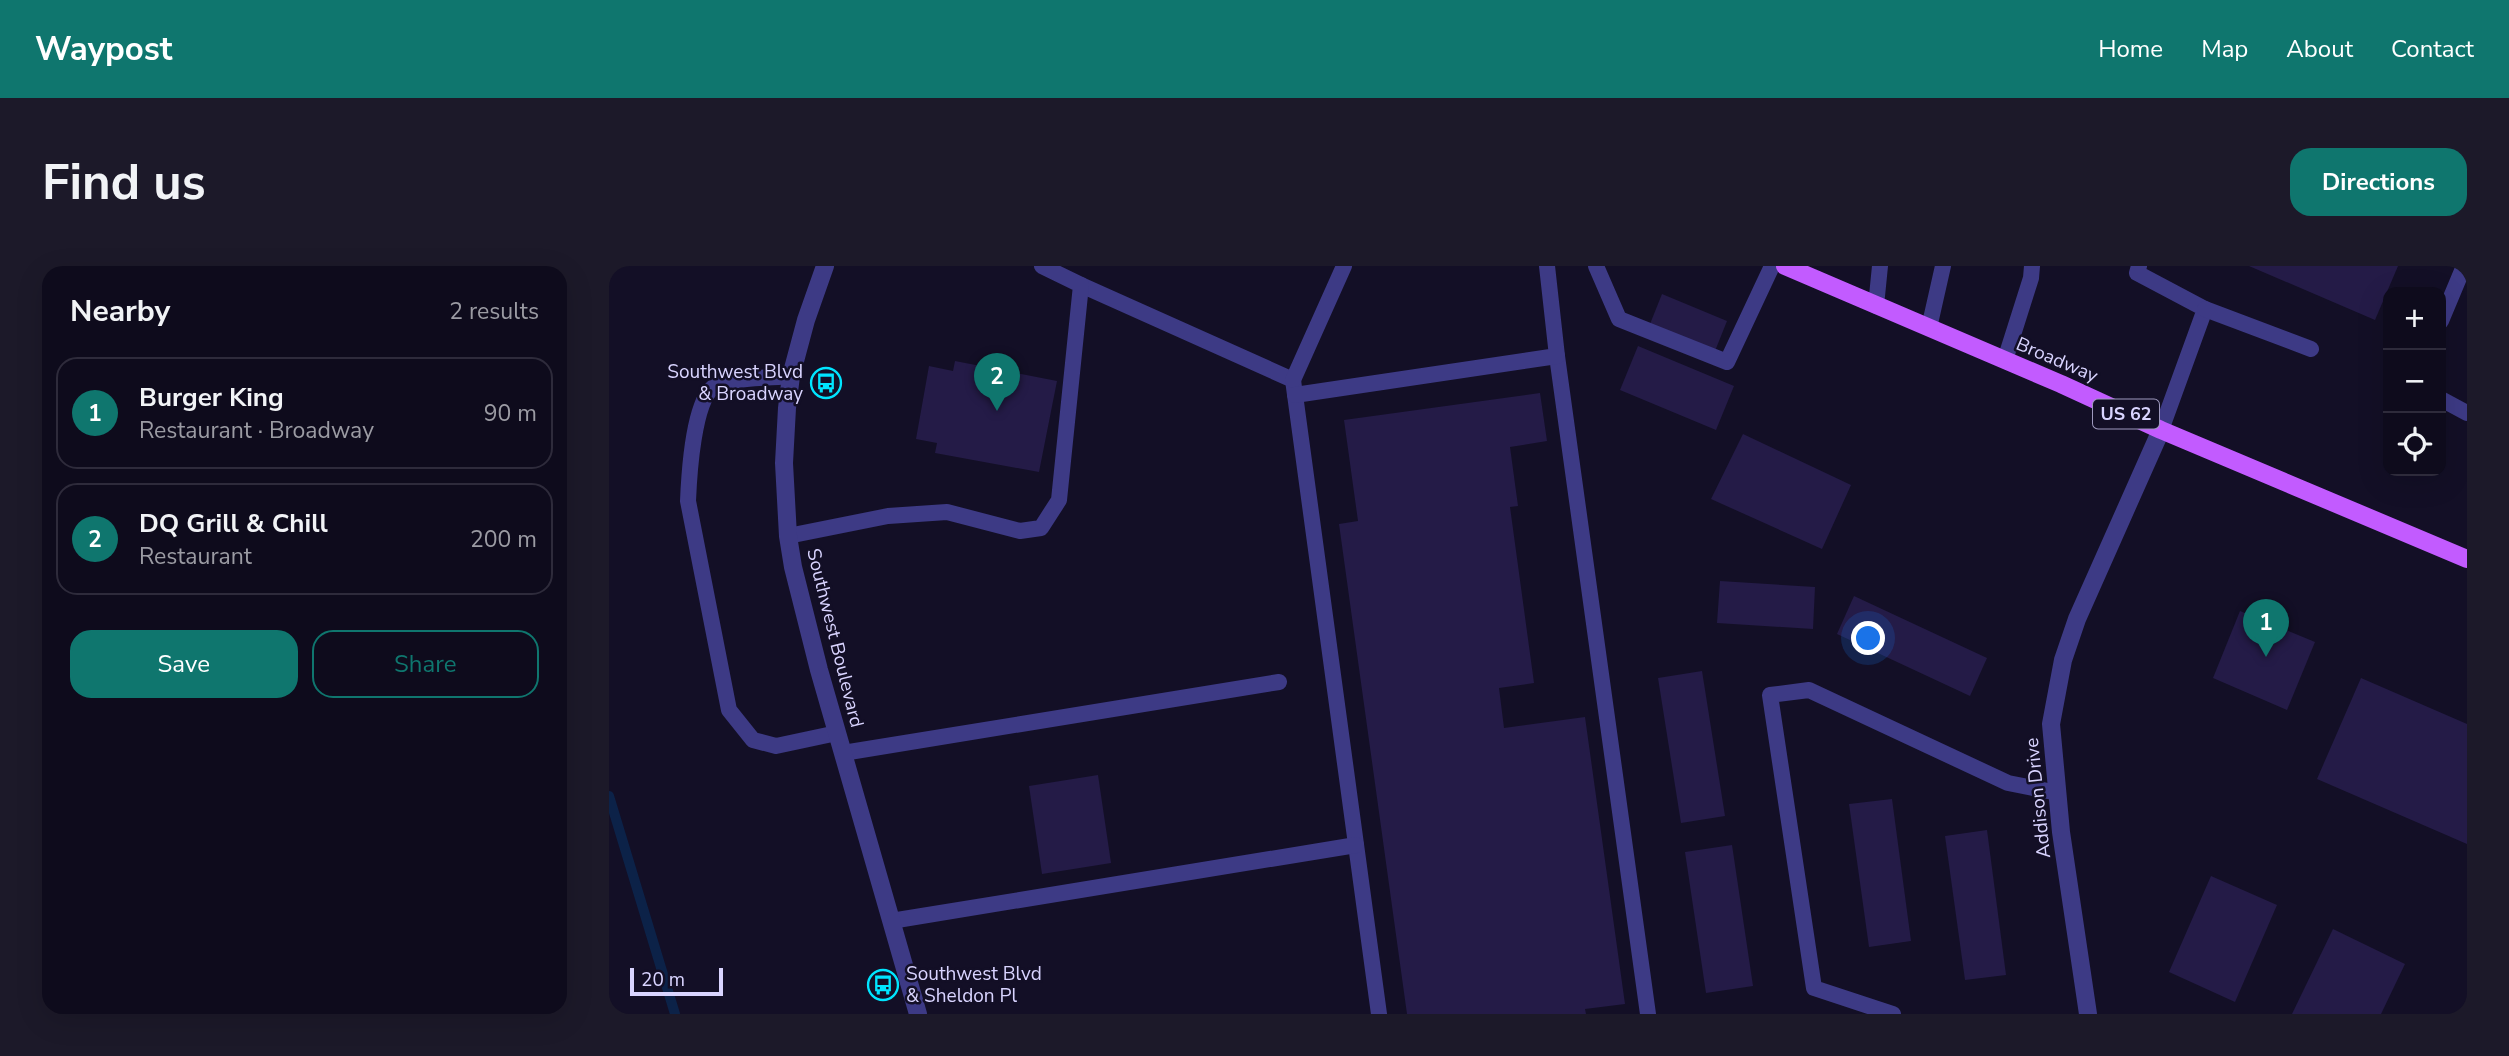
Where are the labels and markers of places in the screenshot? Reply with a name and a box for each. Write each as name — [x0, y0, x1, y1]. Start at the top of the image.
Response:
pin: 2 — [974, 353, 1020, 411]
place label: Southwest Blvd & Broadway — [667, 359, 803, 407]
bus stop icon: Southwest Blvd & Broadway — [809, 366, 843, 400]
pin: 1 — [2243, 599, 2289, 657]
place label: Southwest Blvd & Sheldon Pl — [906, 961, 1042, 1009]
bus stop icon: Southwest Blvd & Sheldon Pl — [866, 968, 900, 1002]

